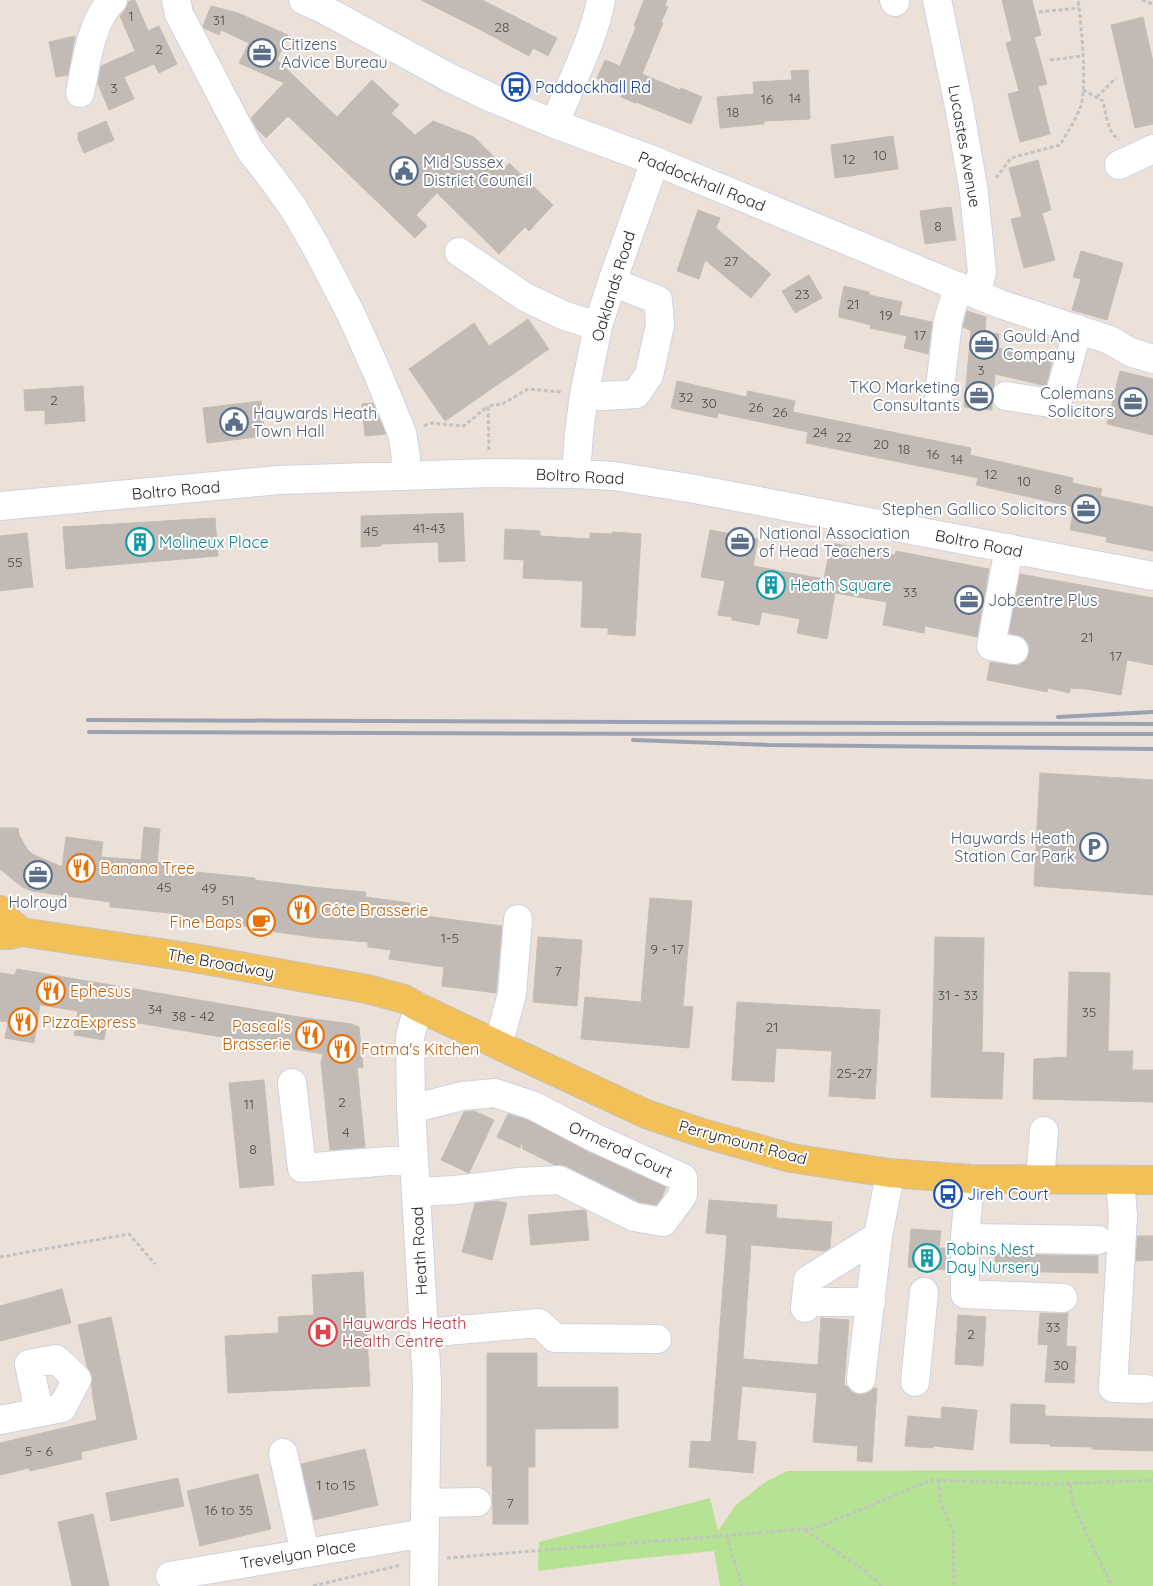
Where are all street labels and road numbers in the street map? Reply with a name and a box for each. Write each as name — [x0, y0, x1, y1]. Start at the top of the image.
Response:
street label: Lucastes Avenue — [944, 83, 986, 209]
street label: Paddockhall Road — [636, 146, 768, 216]
street label: Oaklands Road — [587, 228, 639, 344]
street label: Boltro Road — [535, 464, 625, 488]
street label: Boltro Road — [131, 476, 221, 504]
street label: Boltro Road — [934, 525, 1024, 561]
street label: The Broadway — [166, 944, 276, 982]
street label: Perrymount Road — [677, 1115, 809, 1169]
street label: Ormerod Court — [566, 1116, 676, 1182]
street label: Heath Road — [407, 1206, 431, 1296]
street label: Trevelyan Place — [239, 1535, 357, 1573]

